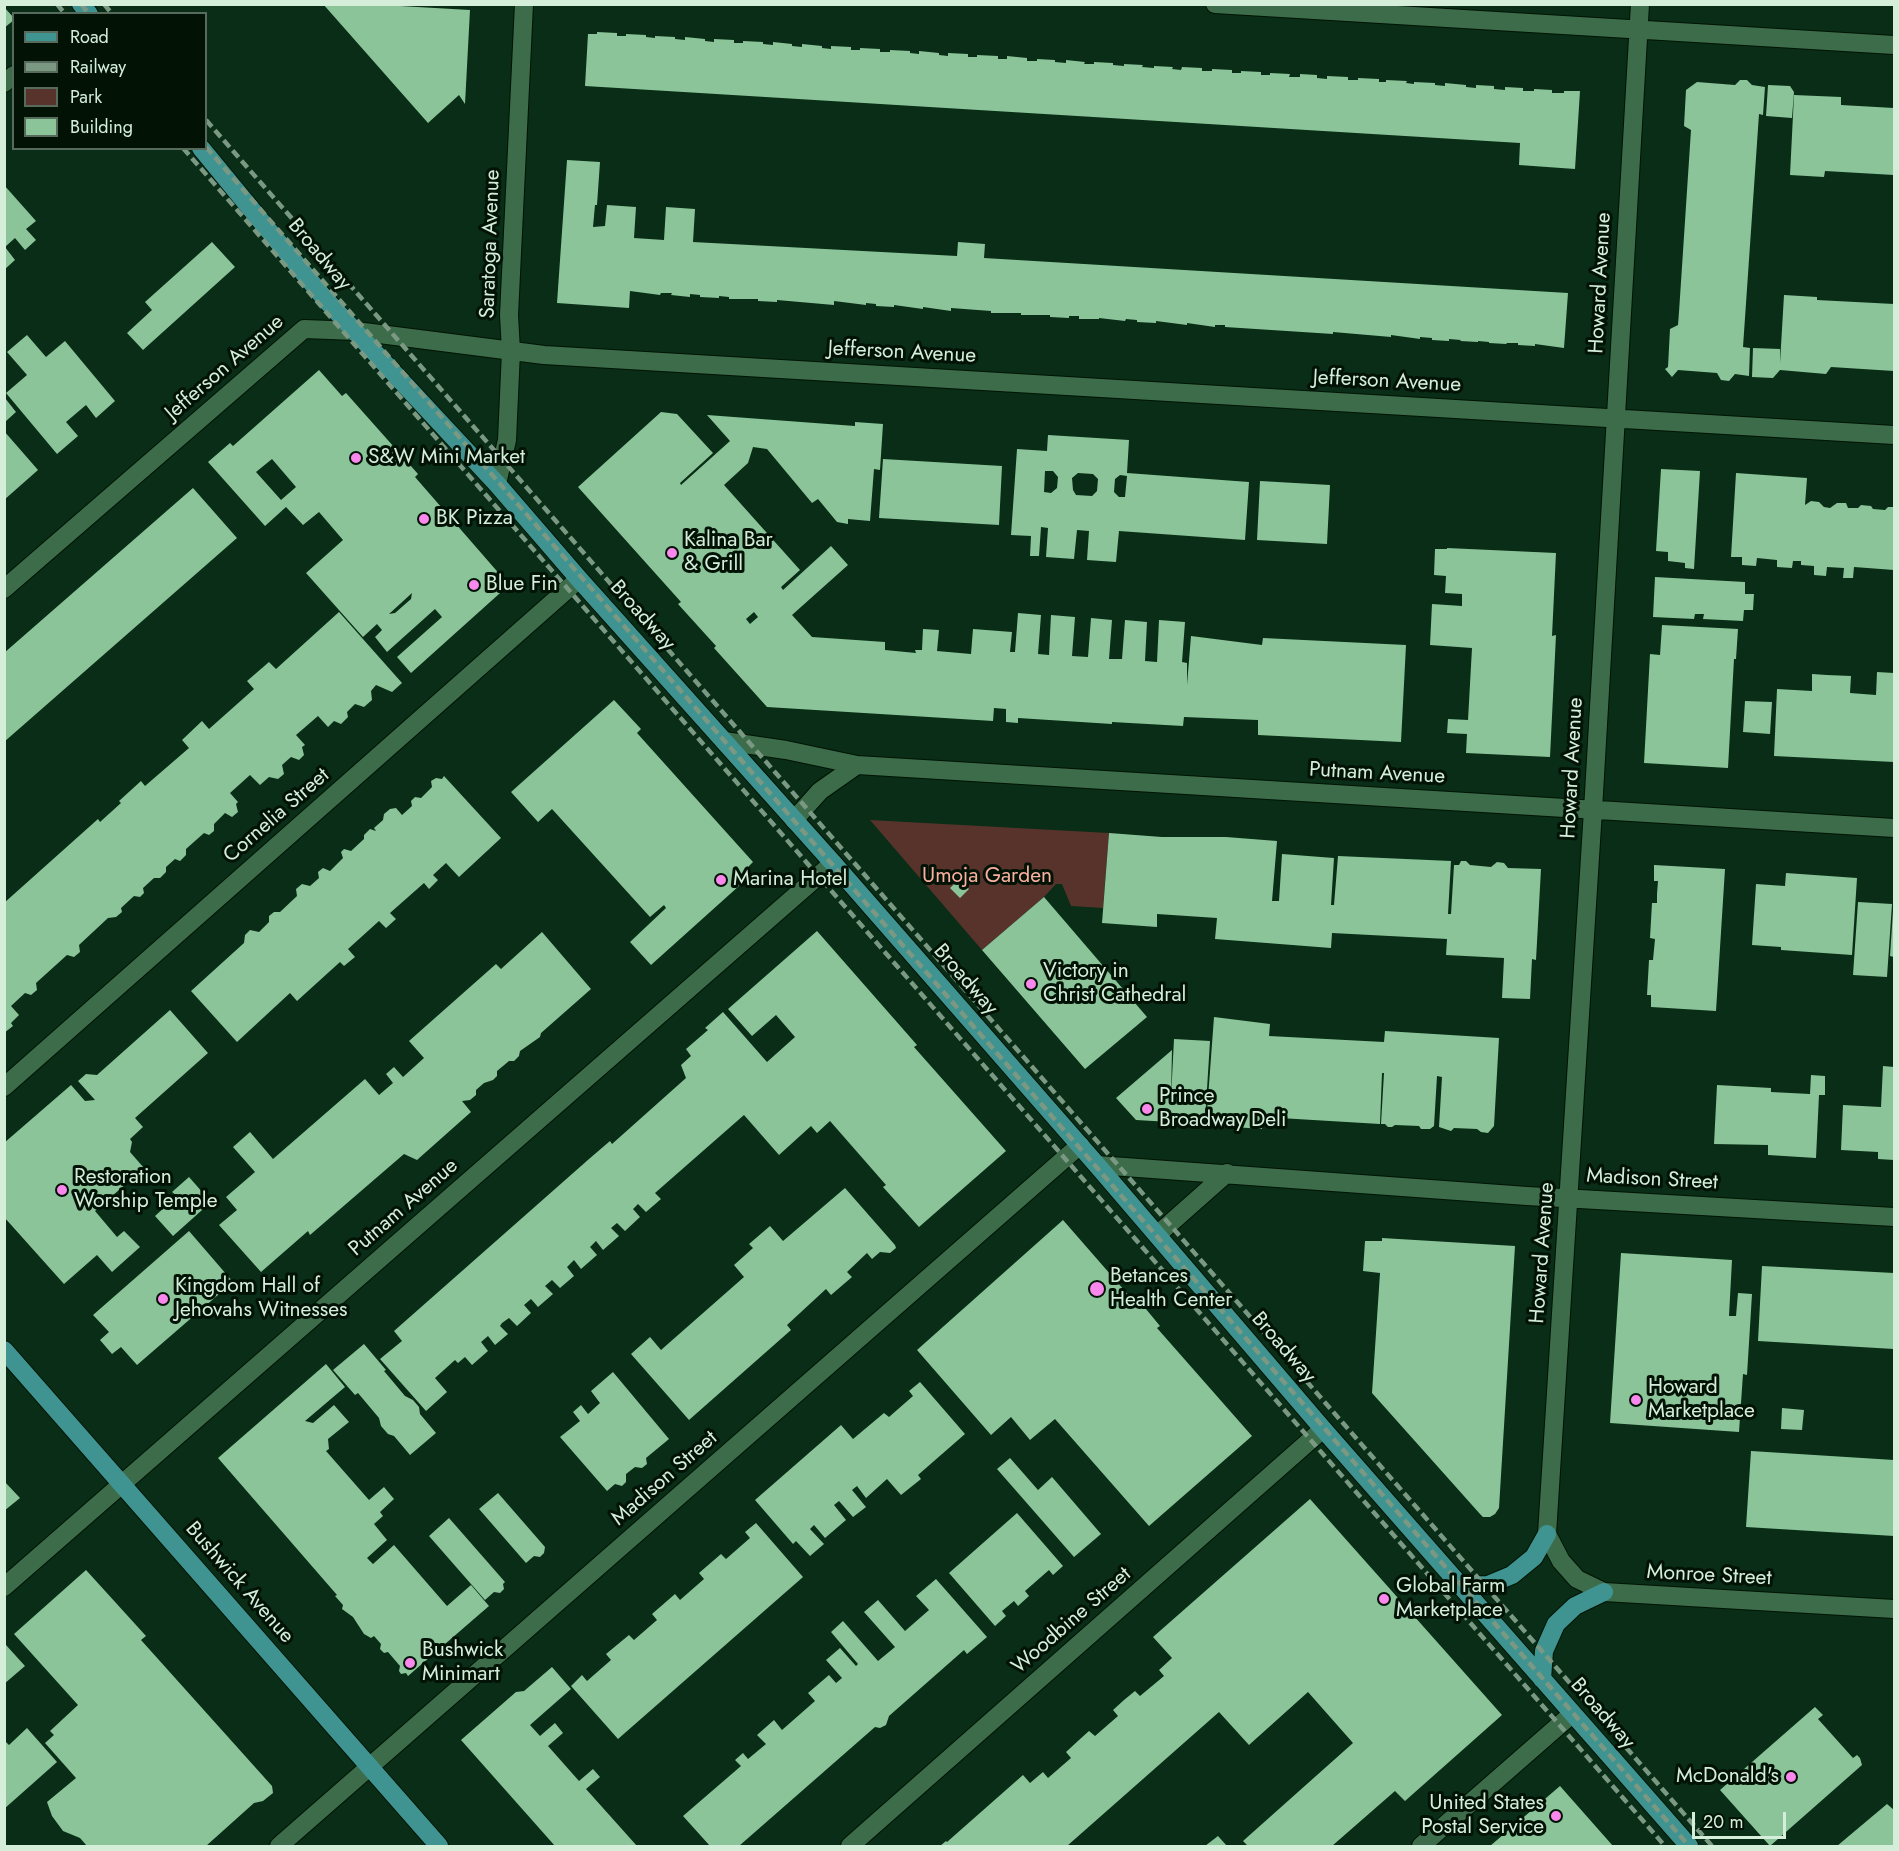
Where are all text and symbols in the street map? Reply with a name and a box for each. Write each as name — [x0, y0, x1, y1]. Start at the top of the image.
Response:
legend — [12, 12, 207, 150]
text: Road — [70, 24, 109, 50]
text: Railway — [70, 54, 126, 80]
text: Park — [70, 84, 102, 110]
text: Building — [70, 114, 133, 140]
street label: Saratoga Avenue — [476, 169, 506, 319]
street label: Howard Avenue — [1585, 212, 1617, 354]
street label: Broadway — [282, 214, 356, 296]
street label: Jefferson Avenue — [161, 310, 289, 426]
street label: Jefferson Avenue — [827, 337, 977, 369]
street label: Jefferson Avenue — [1312, 366, 1462, 398]
place label: S&W Mini Market — [368, 445, 525, 471]
marker: S&W Mini Market — [349, 451, 363, 465]
place label: BK Pizza — [436, 506, 513, 532]
marker: BK Pizza — [417, 512, 431, 526]
place label: Kalina Bar & Grill — [684, 528, 773, 578]
marker: Kalina Bar & Grill — [665, 546, 679, 560]
place label: Blue Fin — [486, 572, 558, 598]
street label: Broadway — [604, 576, 680, 656]
marker: Blue Fin — [467, 578, 481, 592]
street label: Howard Avenue — [1557, 697, 1589, 839]
street label: Putnam Avenue — [1308, 758, 1446, 790]
street label: Cornelia Street — [219, 763, 335, 869]
park label: Umoja Garden — [922, 864, 1052, 890]
place label: Marina Hotel — [733, 867, 847, 893]
marker: Marina Hotel — [714, 873, 728, 887]
street label: Broadway — [927, 939, 1003, 1021]
place label: Victory in Christ Cathedral — [1043, 959, 1186, 1009]
marker: Victory in Christ Cathedral — [1024, 977, 1038, 991]
place label: Prince Broadway Deli — [1159, 1084, 1286, 1134]
marker: Prince Broadway Deli — [1140, 1102, 1154, 1116]
street label: Putnam Avenue — [344, 1154, 464, 1262]
street label: Madison Street — [1585, 1164, 1719, 1196]
place label: Restoration Worship Temple — [74, 1165, 217, 1215]
street label: Howard Avenue — [1525, 1182, 1561, 1324]
marker: Restoration Worship Temple — [55, 1183, 69, 1197]
place label: Betances Health Center — [1110, 1264, 1232, 1314]
place label: Kingdom Hall of Jehovahs Witnesses — [175, 1274, 347, 1324]
marker: Betances Health Center — [1088, 1280, 1106, 1298]
marker: Kingdom Hall of Jehovahs Witnesses — [156, 1292, 170, 1306]
street label: Broadway — [1245, 1307, 1321, 1389]
place label: Howard Marketplace — [1648, 1375, 1755, 1425]
marker: Howard Marketplace — [1629, 1393, 1643, 1407]
street label: Madison Street — [607, 1426, 723, 1532]
street label: Bushwick Avenue — [179, 1517, 299, 1649]
street label: Monroe Street — [1646, 1560, 1772, 1592]
street label: Woodbine Street — [1007, 1562, 1137, 1680]
place label: Global Farm Marketplace — [1396, 1574, 1505, 1624]
marker: Global Farm Marketplace — [1377, 1592, 1391, 1606]
place label: Bushwick Minimart — [422, 1638, 503, 1688]
marker: Bushwick Minimart — [403, 1656, 417, 1670]
street label: Broadway — [1564, 1673, 1640, 1755]
place label: McDonald's — [1676, 1764, 1779, 1790]
marker: McDonald's — [1784, 1770, 1798, 1784]
place label: United States Postal Service — [1421, 1791, 1544, 1841]
scale bar — [1695, 1800, 1790, 1838]
marker: United States Postal Service — [1549, 1809, 1563, 1823]
text: 20 m — [1703, 1809, 1743, 1835]

